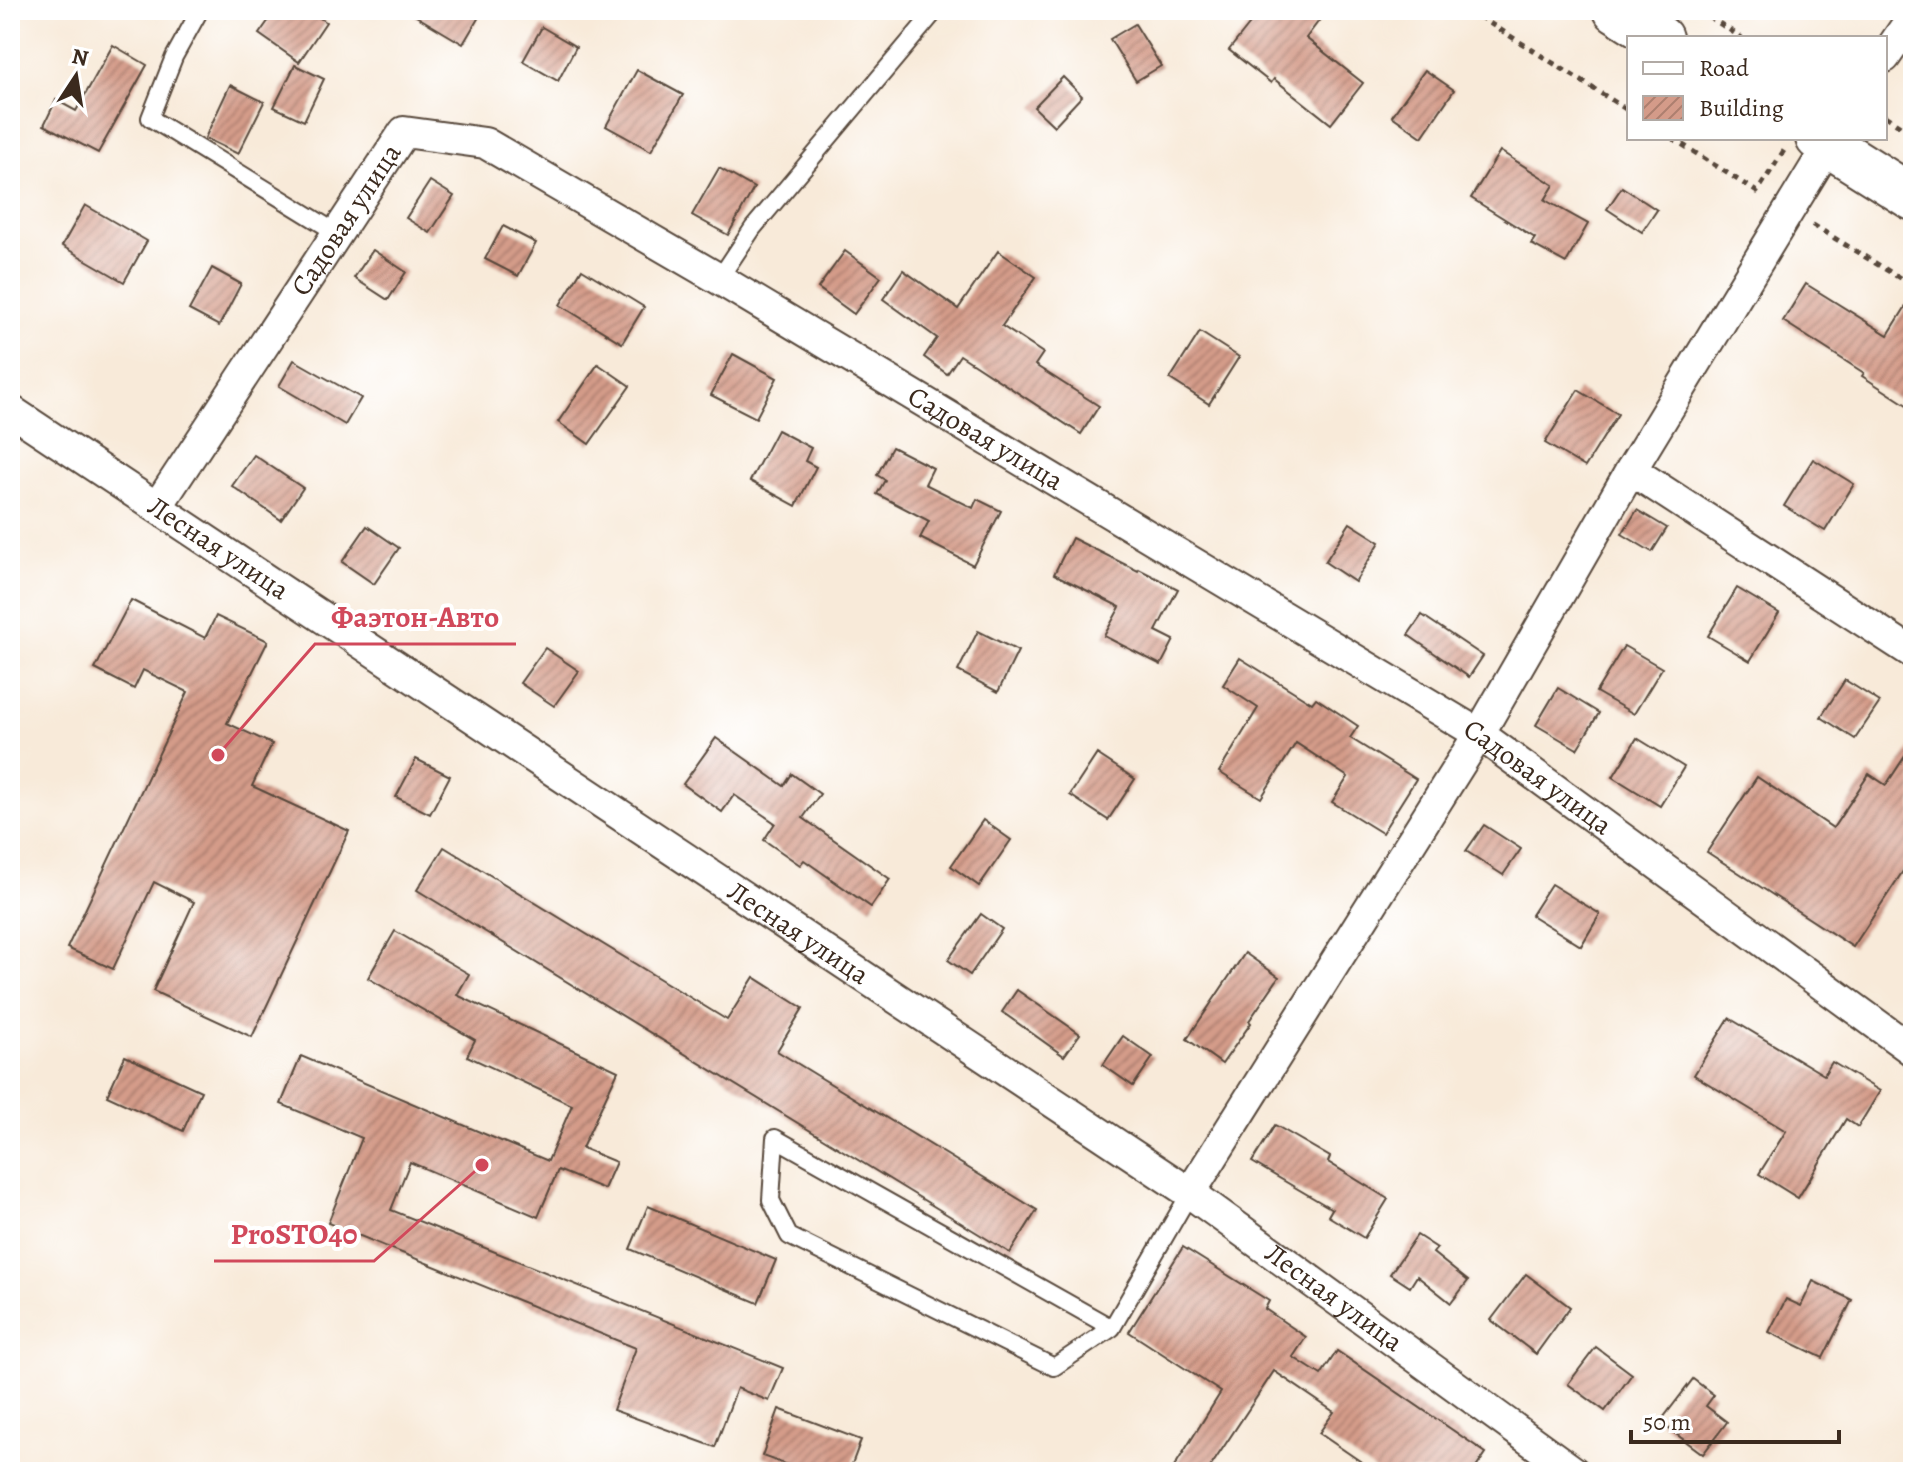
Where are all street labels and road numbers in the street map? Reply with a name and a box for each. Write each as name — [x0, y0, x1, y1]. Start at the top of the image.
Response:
street label: Садовая улица — [282, 136, 410, 303]
street label: Садовая улица — [901, 377, 1070, 500]
street label: Лесная улица — [140, 487, 297, 609]
street label: Садовая улица — [1457, 710, 1620, 844]
street label: Лесная улица — [720, 872, 876, 994]
street label: Лесная улица — [1257, 1234, 1411, 1361]

